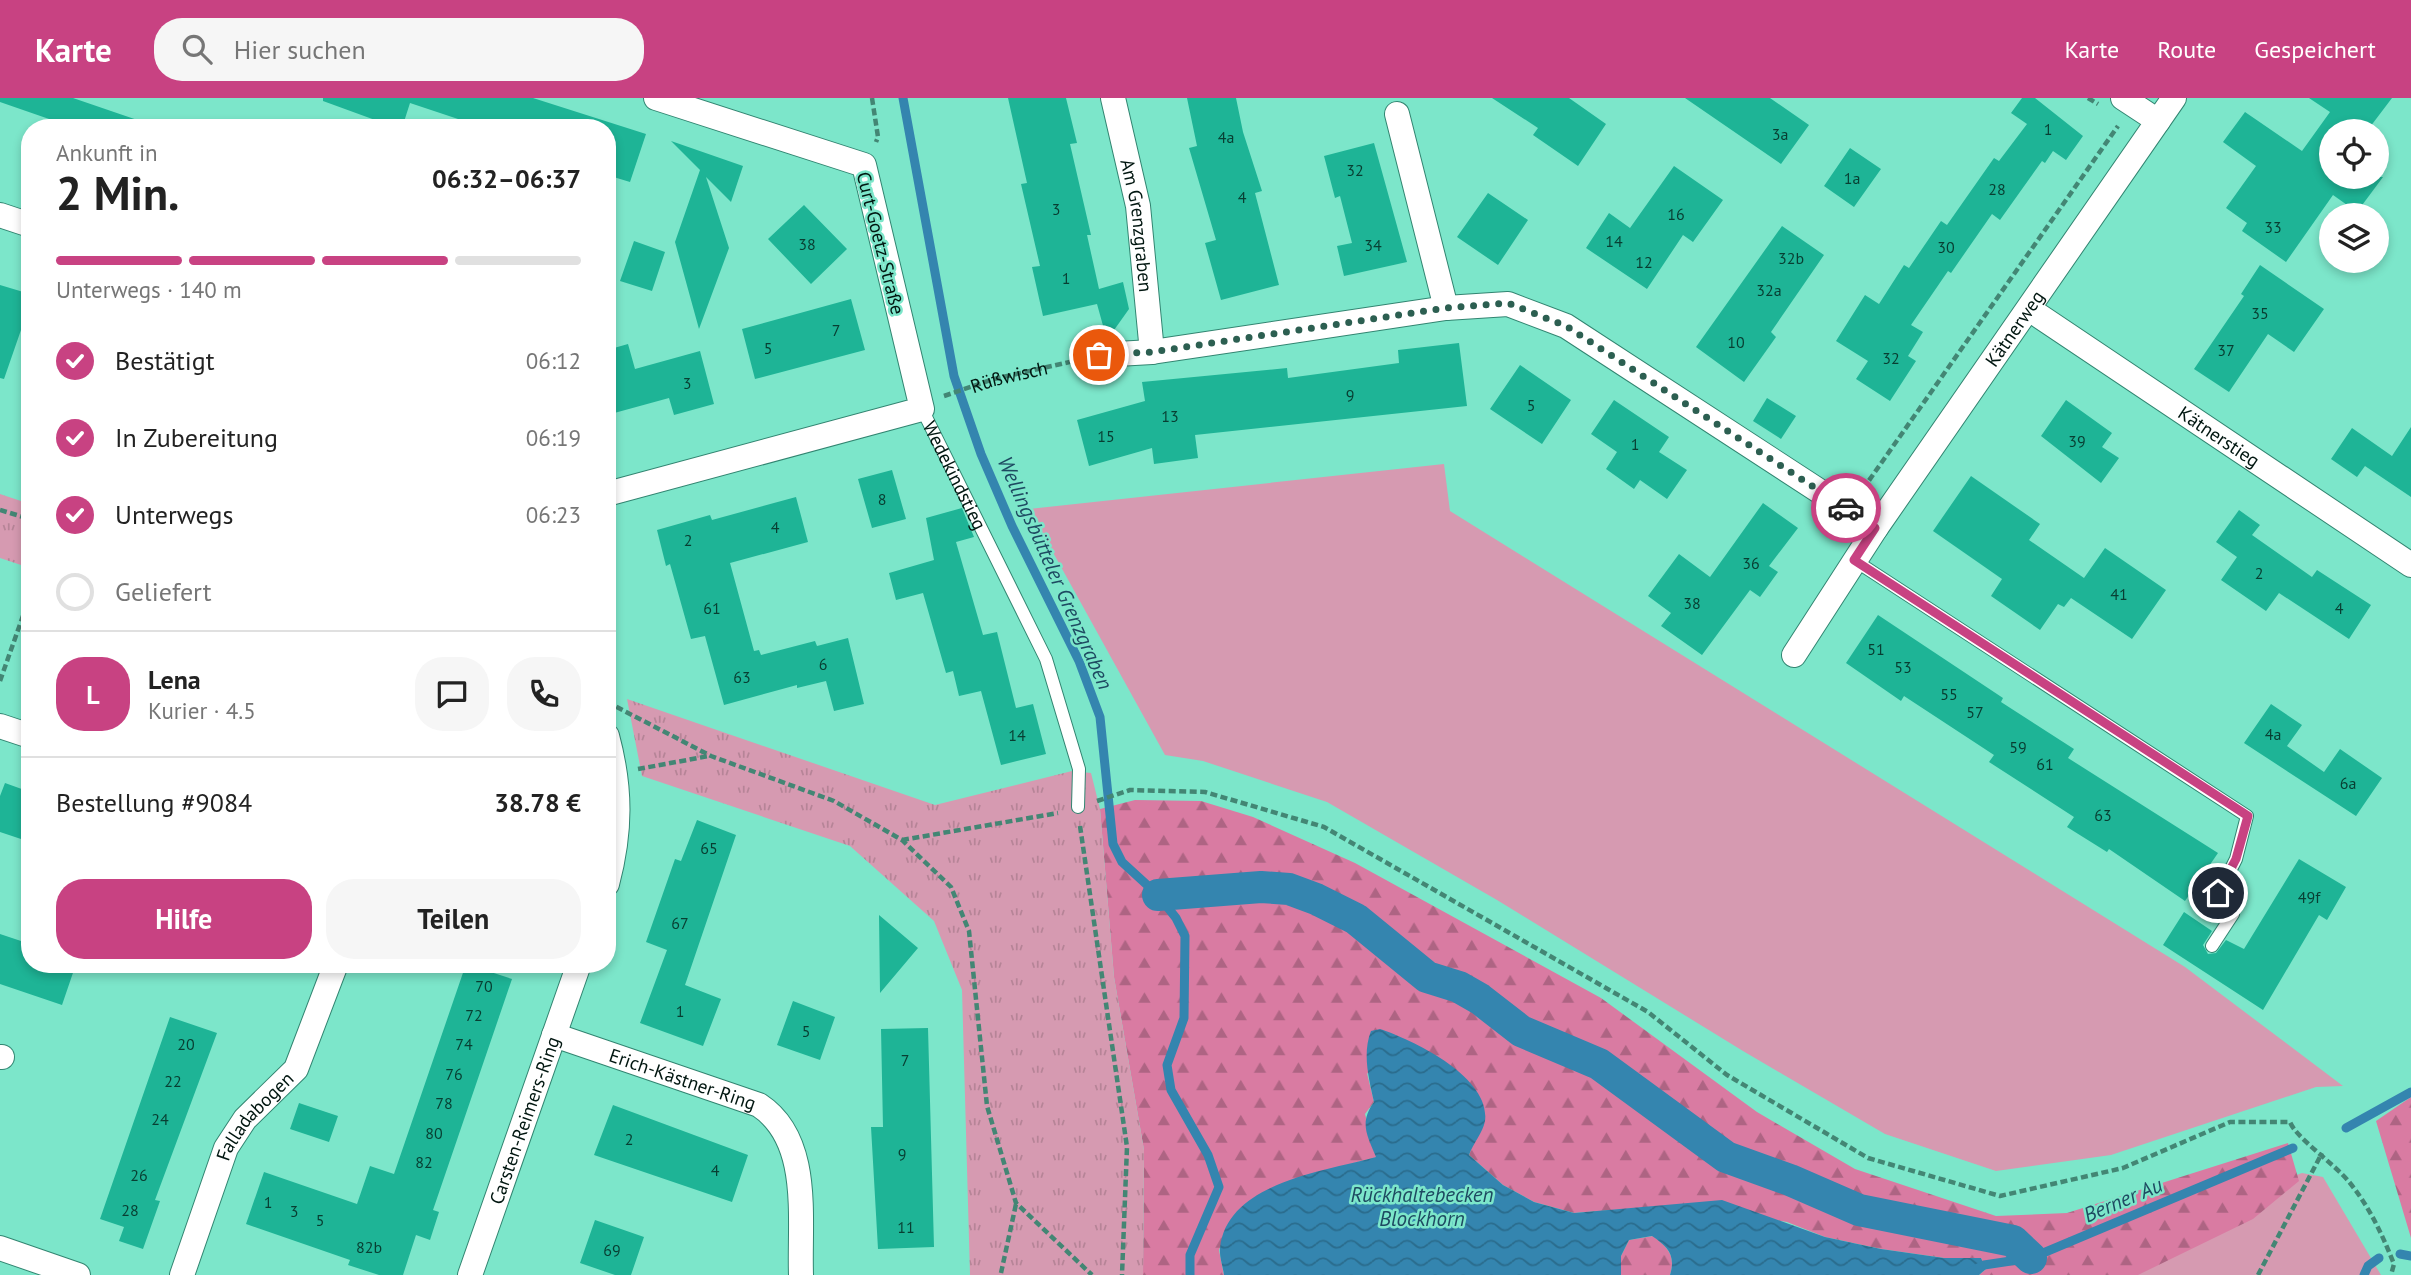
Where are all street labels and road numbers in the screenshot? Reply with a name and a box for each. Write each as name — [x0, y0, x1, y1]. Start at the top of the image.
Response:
street label: Am Grenzgraben — [1115, 156, 1158, 293]
street label: Curt-Goetz-Straße — [852, 169, 910, 317]
street label: Kätnerweg — [1980, 286, 2049, 371]
street label: Rüßwisch — [967, 355, 1050, 398]
street label: Kätnerstieg — [2174, 401, 2265, 472]
street label: Wedekindstieg — [918, 417, 992, 534]
street label: Carsten-Reimers-Ring — [484, 1033, 565, 1207]
street label: Erich-Kästner-Ring — [606, 1043, 759, 1115]
street label: Falladabogen — [211, 1066, 298, 1164]

